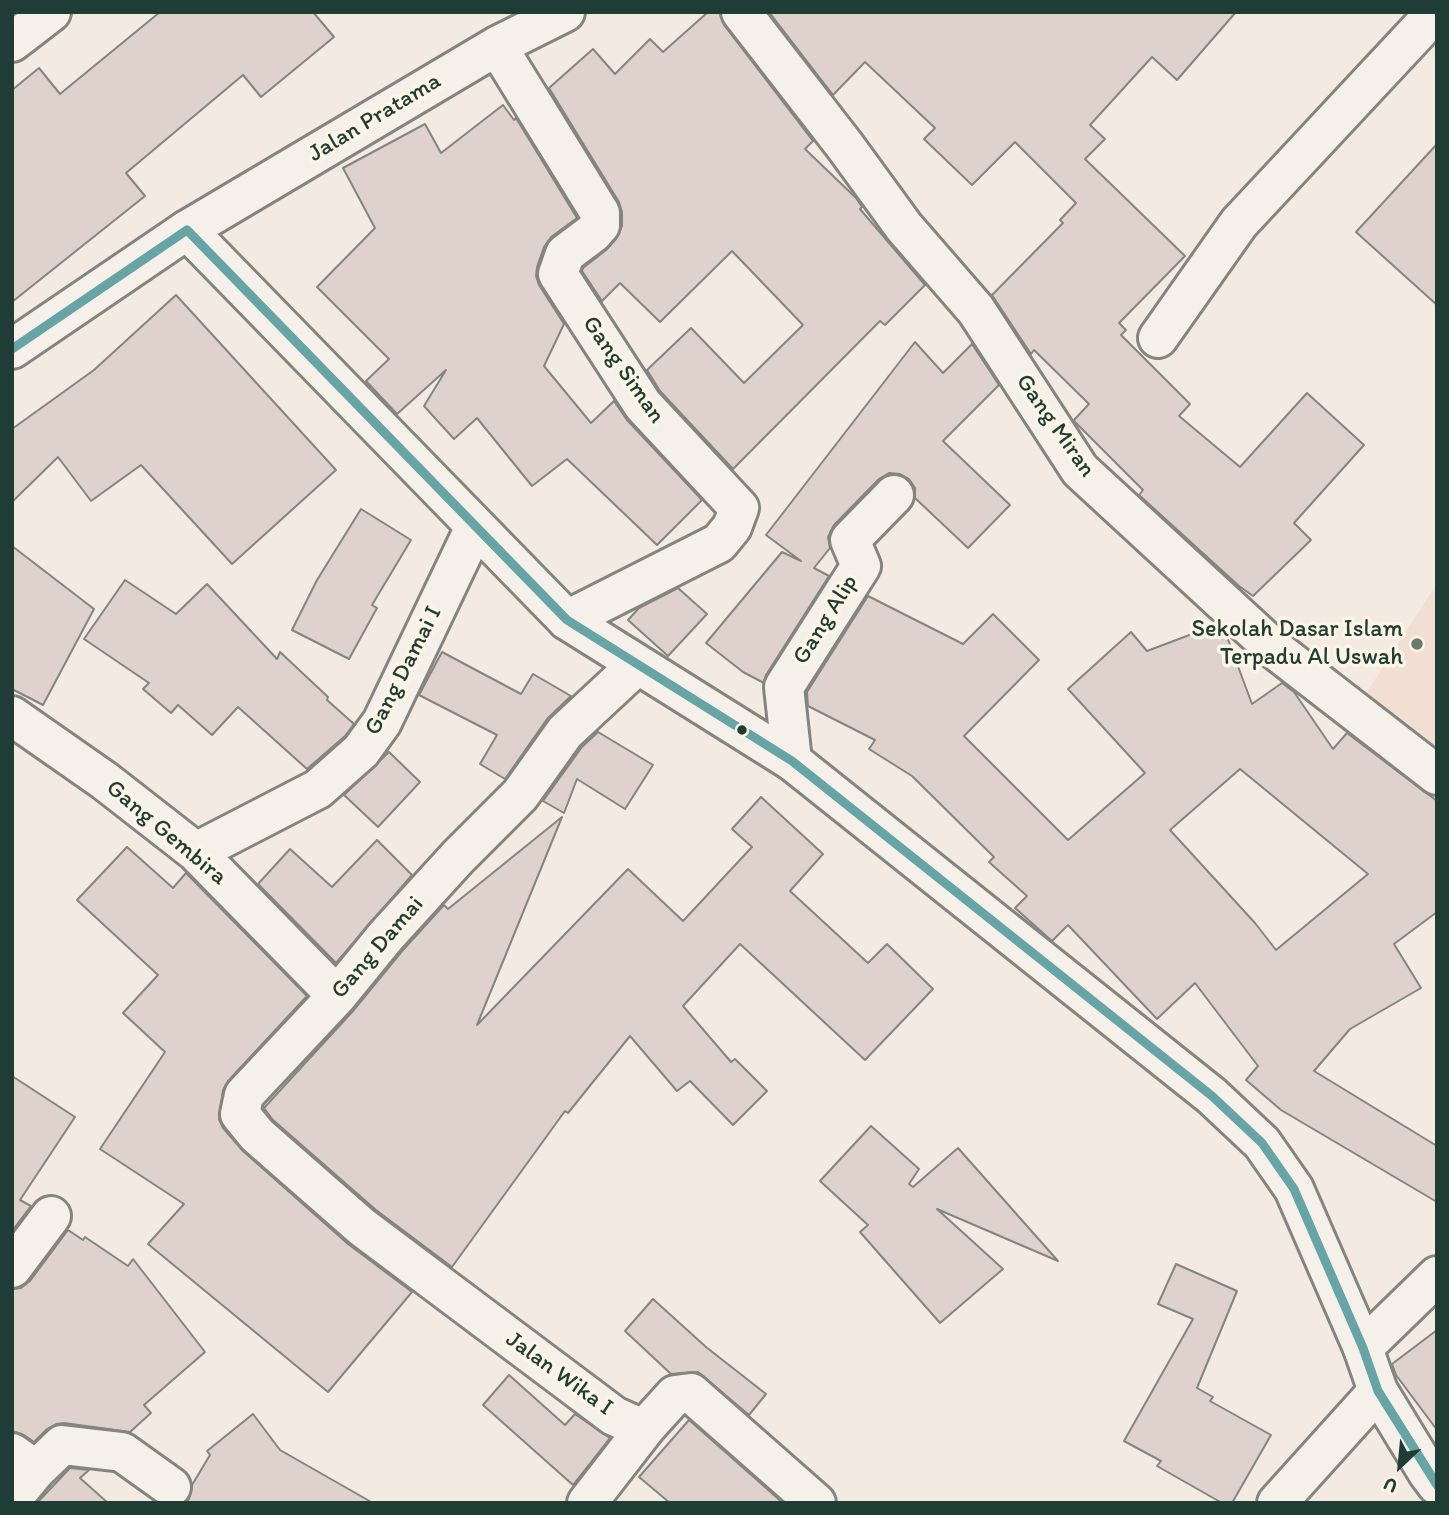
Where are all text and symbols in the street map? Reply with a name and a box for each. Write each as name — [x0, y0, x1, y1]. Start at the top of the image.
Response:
street label: Jalan Pratama — [303, 67, 447, 169]
street label: Gang Siman — [575, 311, 671, 429]
street label: Gang Miran — [1009, 369, 1101, 483]
street label: Gang Alip — [787, 570, 865, 670]
street label: Gang Damai I — [359, 602, 449, 740]
place label: Sekolah Dasar Islam Terpadu Al Uswah — [1192, 616, 1403, 672]
marker: Sekolah Dasar Islam Terpadu Al Uswah — [1409, 636, 1425, 652]
unlabelled marker — [735, 723, 749, 737]
street label: Gang Gembira — [100, 774, 232, 892]
street label: Gang Damai — [326, 891, 430, 1005]
street label: Jalan Wika I — [500, 1325, 618, 1423]
north arrow — [1365, 1431, 1435, 1501]
text: U — [1380, 1472, 1401, 1498]

